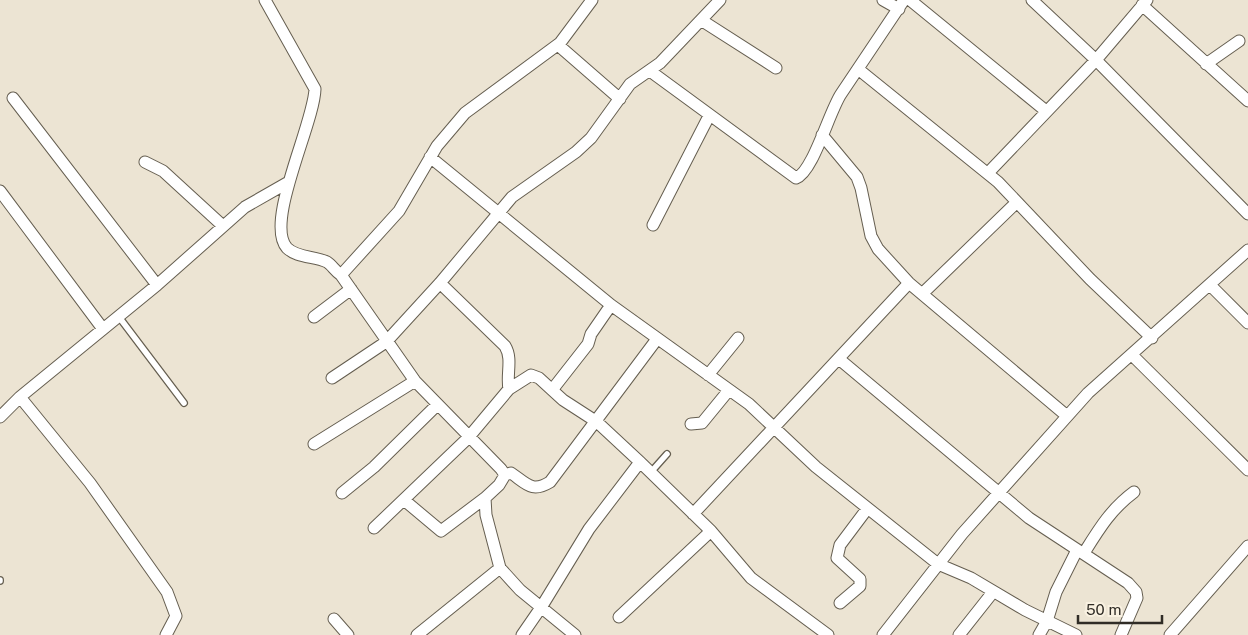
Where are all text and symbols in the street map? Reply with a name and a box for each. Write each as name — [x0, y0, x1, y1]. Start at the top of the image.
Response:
scale bar — [1078, 592, 1162, 624]
text: 50 m — [1086, 601, 1121, 618]

